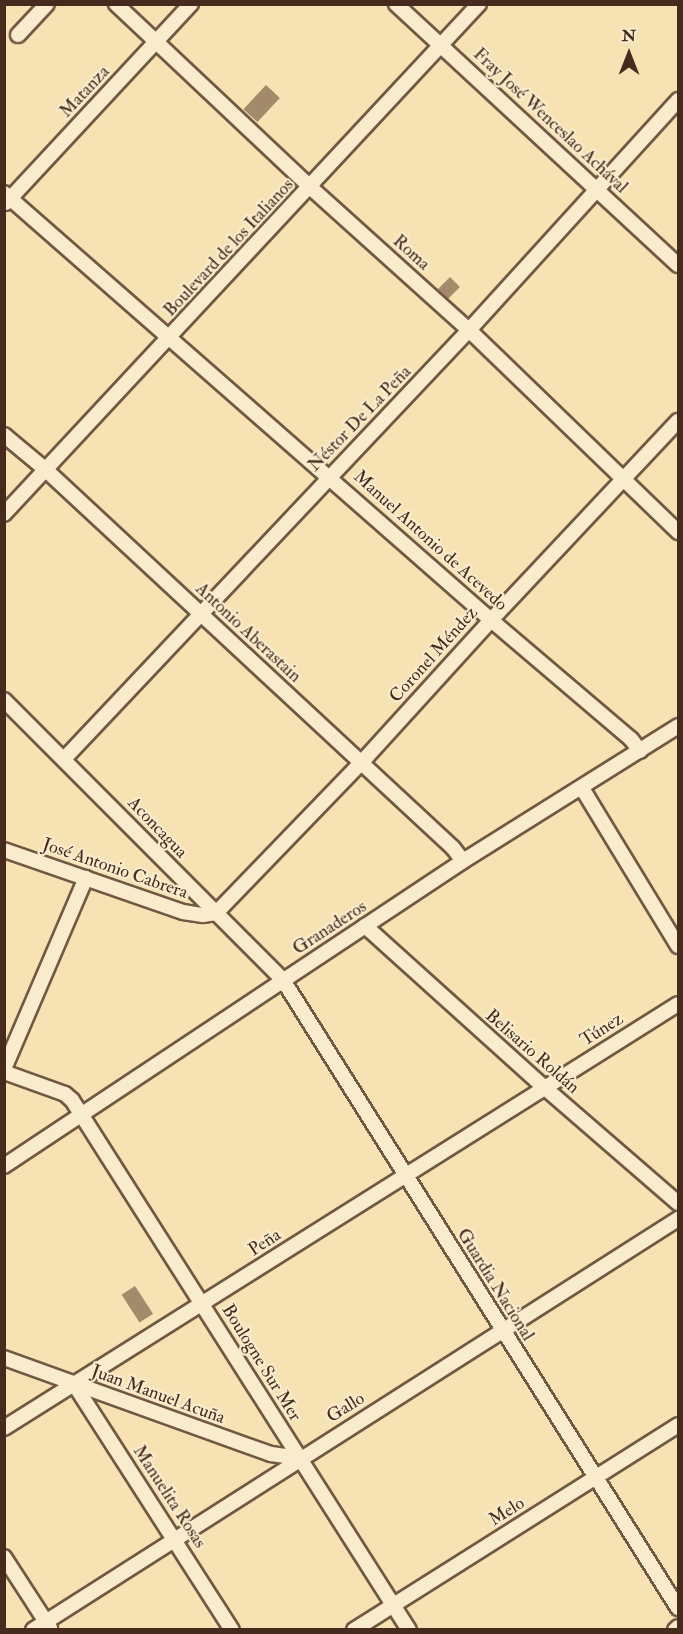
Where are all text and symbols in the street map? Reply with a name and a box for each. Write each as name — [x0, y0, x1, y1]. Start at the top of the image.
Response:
north arrow — [599, 24, 659, 84]
text: N — [622, 26, 636, 46]
street label: Fray José Wenceslao Achával — [468, 44, 632, 198]
street label: Matanza — [56, 61, 114, 123]
street label: Boulevard de los Italianos — [160, 175, 298, 321]
street label: Roma — [388, 231, 434, 275]
street label: Néstor De La Peña — [304, 362, 416, 476]
street label: Manuel Antonio de Acevedo — [349, 466, 511, 616]
street label: Antonio Aberastain — [191, 578, 305, 688]
street label: Coronel Méndez — [385, 603, 483, 707]
street label: Aconcagua — [123, 793, 191, 863]
street label: José Antonio Cabrera — [40, 834, 190, 904]
street label: Granaderos — [289, 896, 371, 960]
street label: Belisario Roldán — [481, 1005, 583, 1099]
street label: Túnez — [577, 1009, 627, 1051]
street label: Peña — [245, 1225, 285, 1261]
street label: Guardia Nacional — [452, 1225, 538, 1345]
street label: Boulogne Sur Mer — [216, 1301, 306, 1425]
street label: Juan Manuel Acuña — [88, 1361, 228, 1429]
street label: Gallo — [323, 1388, 369, 1428]
street label: Manuelita Rosas — [128, 1442, 210, 1552]
street label: Melo — [485, 1493, 529, 1531]

